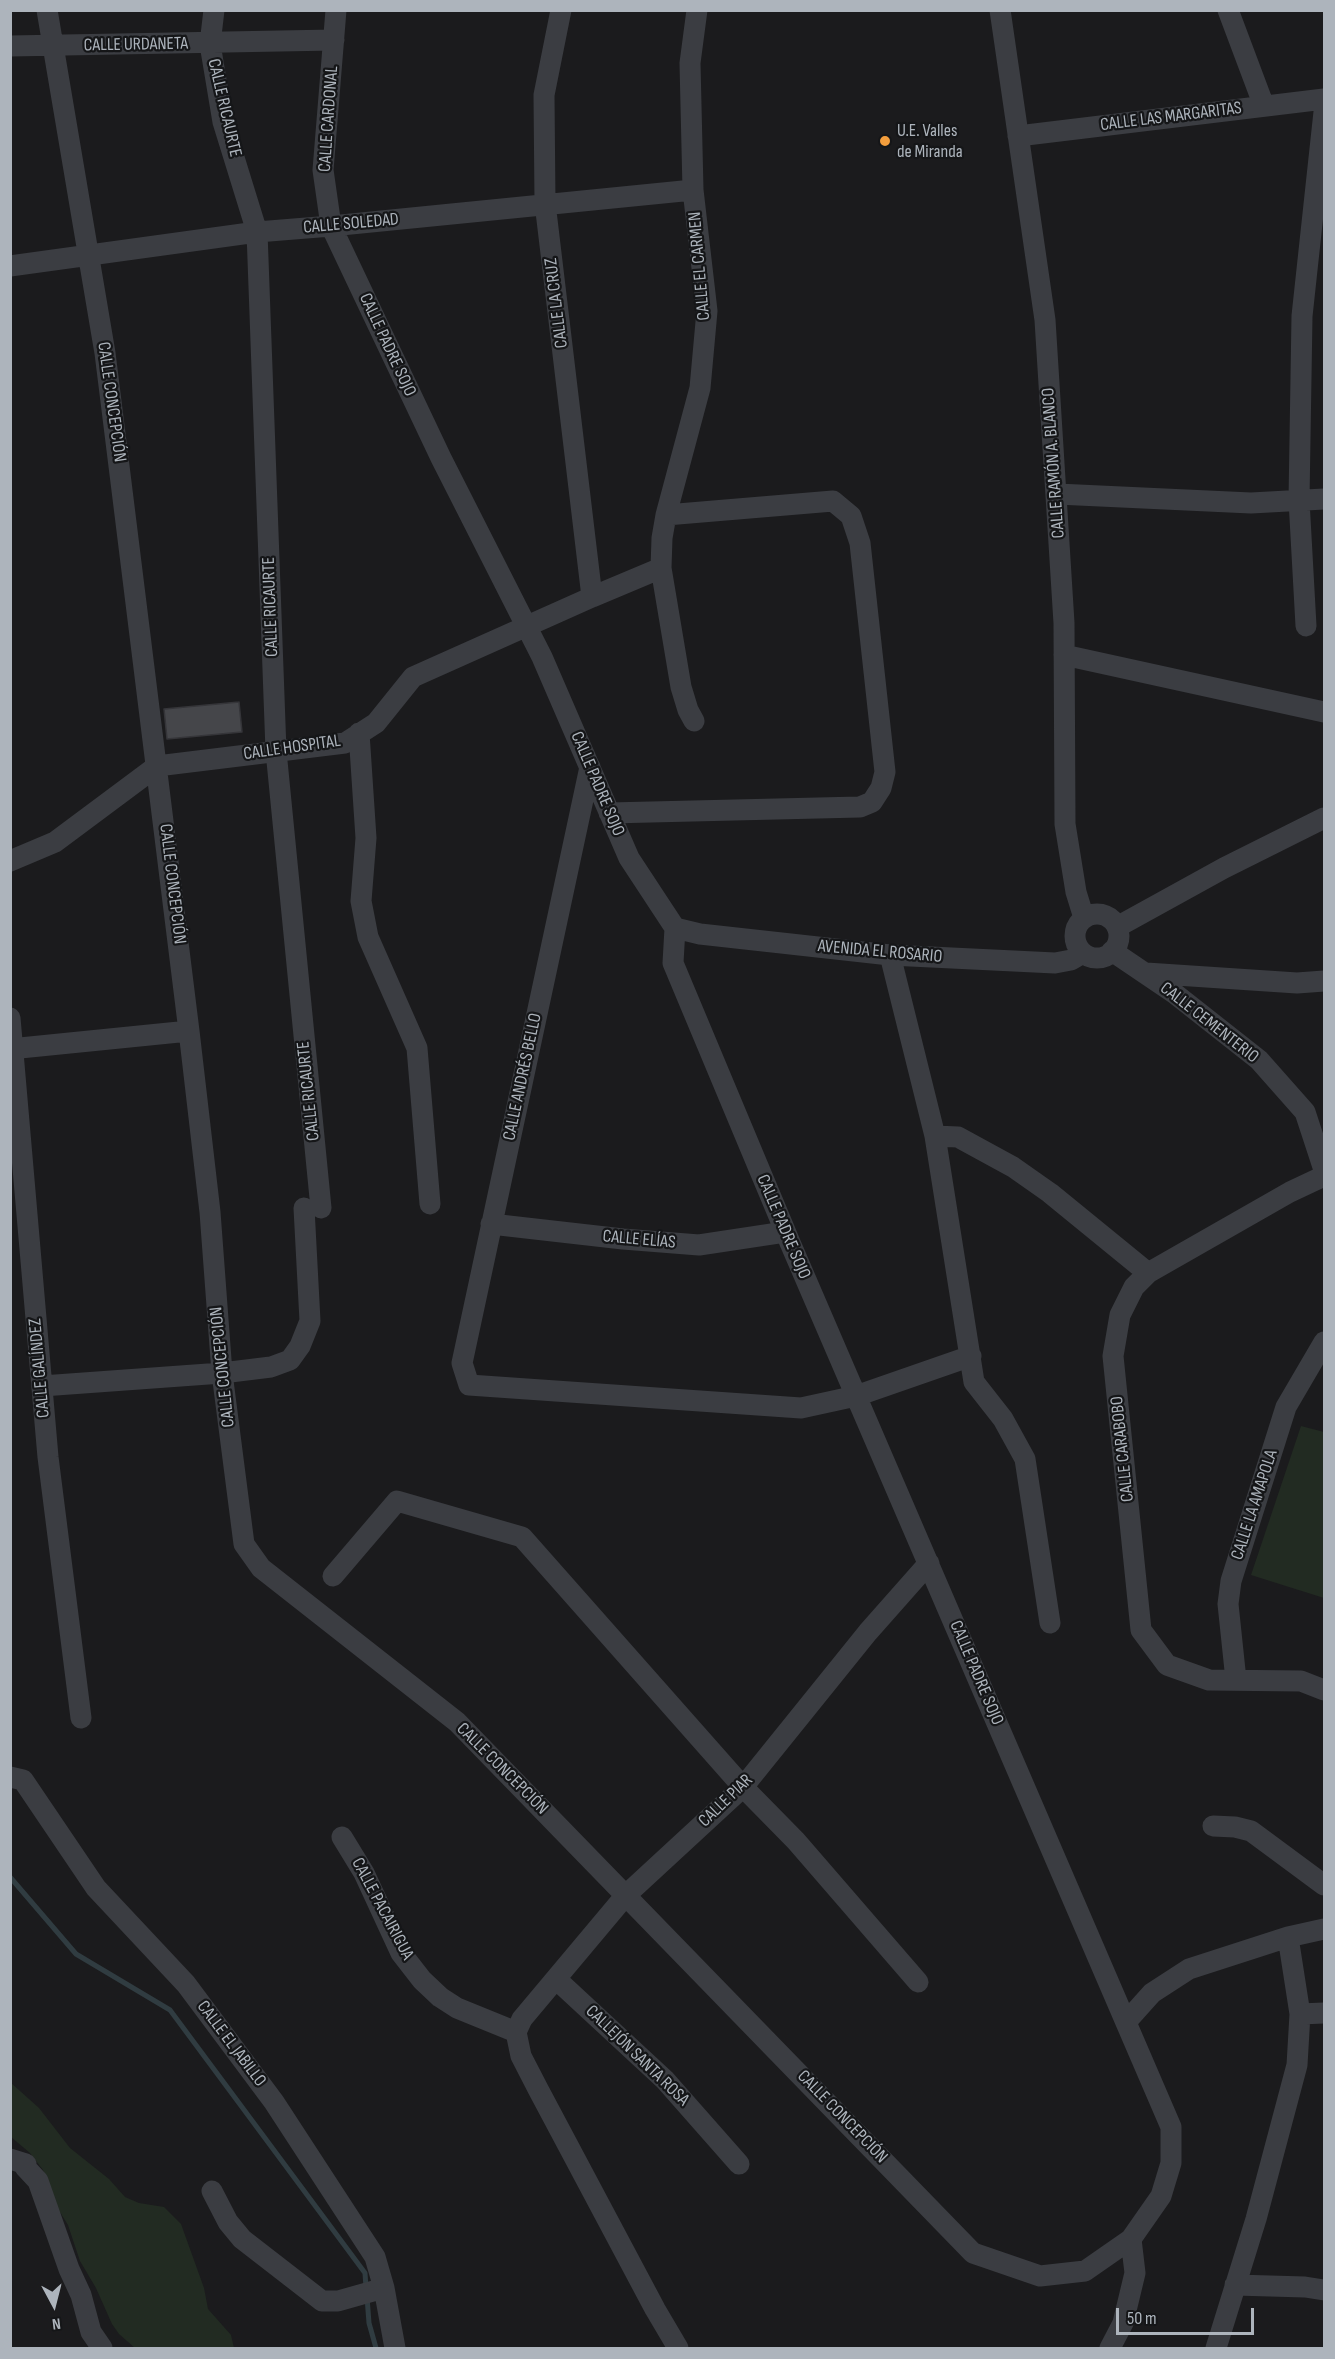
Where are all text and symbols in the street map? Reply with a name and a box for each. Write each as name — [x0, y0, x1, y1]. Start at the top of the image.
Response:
street label: CALLE URDANETA — [84, 33, 188, 57]
street label: CALLE RICAURTE — [202, 57, 246, 159]
street label: CALLE CARDONAL — [315, 65, 343, 173]
street label: CALLE LAS MARGARITAS — [1099, 98, 1243, 136]
place label: U.E. Valles de Miranda — [897, 120, 963, 162]
marker: U.E. Valles de Miranda — [878, 134, 892, 148]
street label: CALLE SOLEDAD — [302, 209, 400, 239]
street label: CALLE EL CARMEN — [684, 211, 716, 321]
street label: CALLE LA CRUZ — [541, 257, 573, 349]
street label: CALLE PADRE SOJO — [354, 290, 420, 400]
street label: CALLE CONCEPCIÓN — [92, 341, 130, 463]
street label: CALLE RAMÓN A. BLANCO — [1038, 387, 1070, 539]
street label: CALLE RICAURTE — [258, 557, 284, 657]
street label: CALLE PADRE SOJO — [565, 729, 629, 839]
street label: CALLE HOSPITAL — [242, 730, 342, 766]
street label: CALLE CONCEPCIÓN — [154, 823, 190, 945]
street label: AVENIDA EL ROSARIO — [817, 936, 943, 968]
street label: CALLE CEMENTERIO — [1155, 978, 1263, 1068]
street label: CALLE ANDRÉS BELLO — [499, 1011, 547, 1143]
street label: CALLE RICAURTE — [293, 1040, 325, 1142]
street label: CALLE PADRE SOJO — [751, 1172, 815, 1282]
street label: CALLE ELÍAS — [602, 1226, 676, 1254]
street label: CALLE CONCEPCIÓN — [206, 1306, 240, 1428]
street label: CALLE GALÍNDEZ — [25, 1317, 55, 1419]
street label: CALLE CARABOBO — [1107, 1395, 1139, 1503]
street label: CALLE LA AMAPOLA — [1227, 1447, 1283, 1563]
street label: CALLE PADRE SOJO — [944, 1618, 1008, 1728]
street label: CALLE CONCEPCIÓN — [452, 1719, 552, 1819]
street label: CALLE PIAR — [694, 1770, 758, 1832]
street label: CALLE PACAIRIGUA — [346, 1854, 418, 1964]
street label: CALLE EL JABILLO — [192, 1997, 270, 2091]
street label: CALLEJÓN SANTA ROSA — [581, 2001, 693, 2111]
street label: CALLE CONCEPCIÓN — [792, 2066, 892, 2168]
north arrow — [24, 2275, 84, 2335]
scale bar — [1119, 2296, 1257, 2334]
text: 50 m — [1127, 2308, 1157, 2329]
text: N — [51, 2313, 62, 2333]

